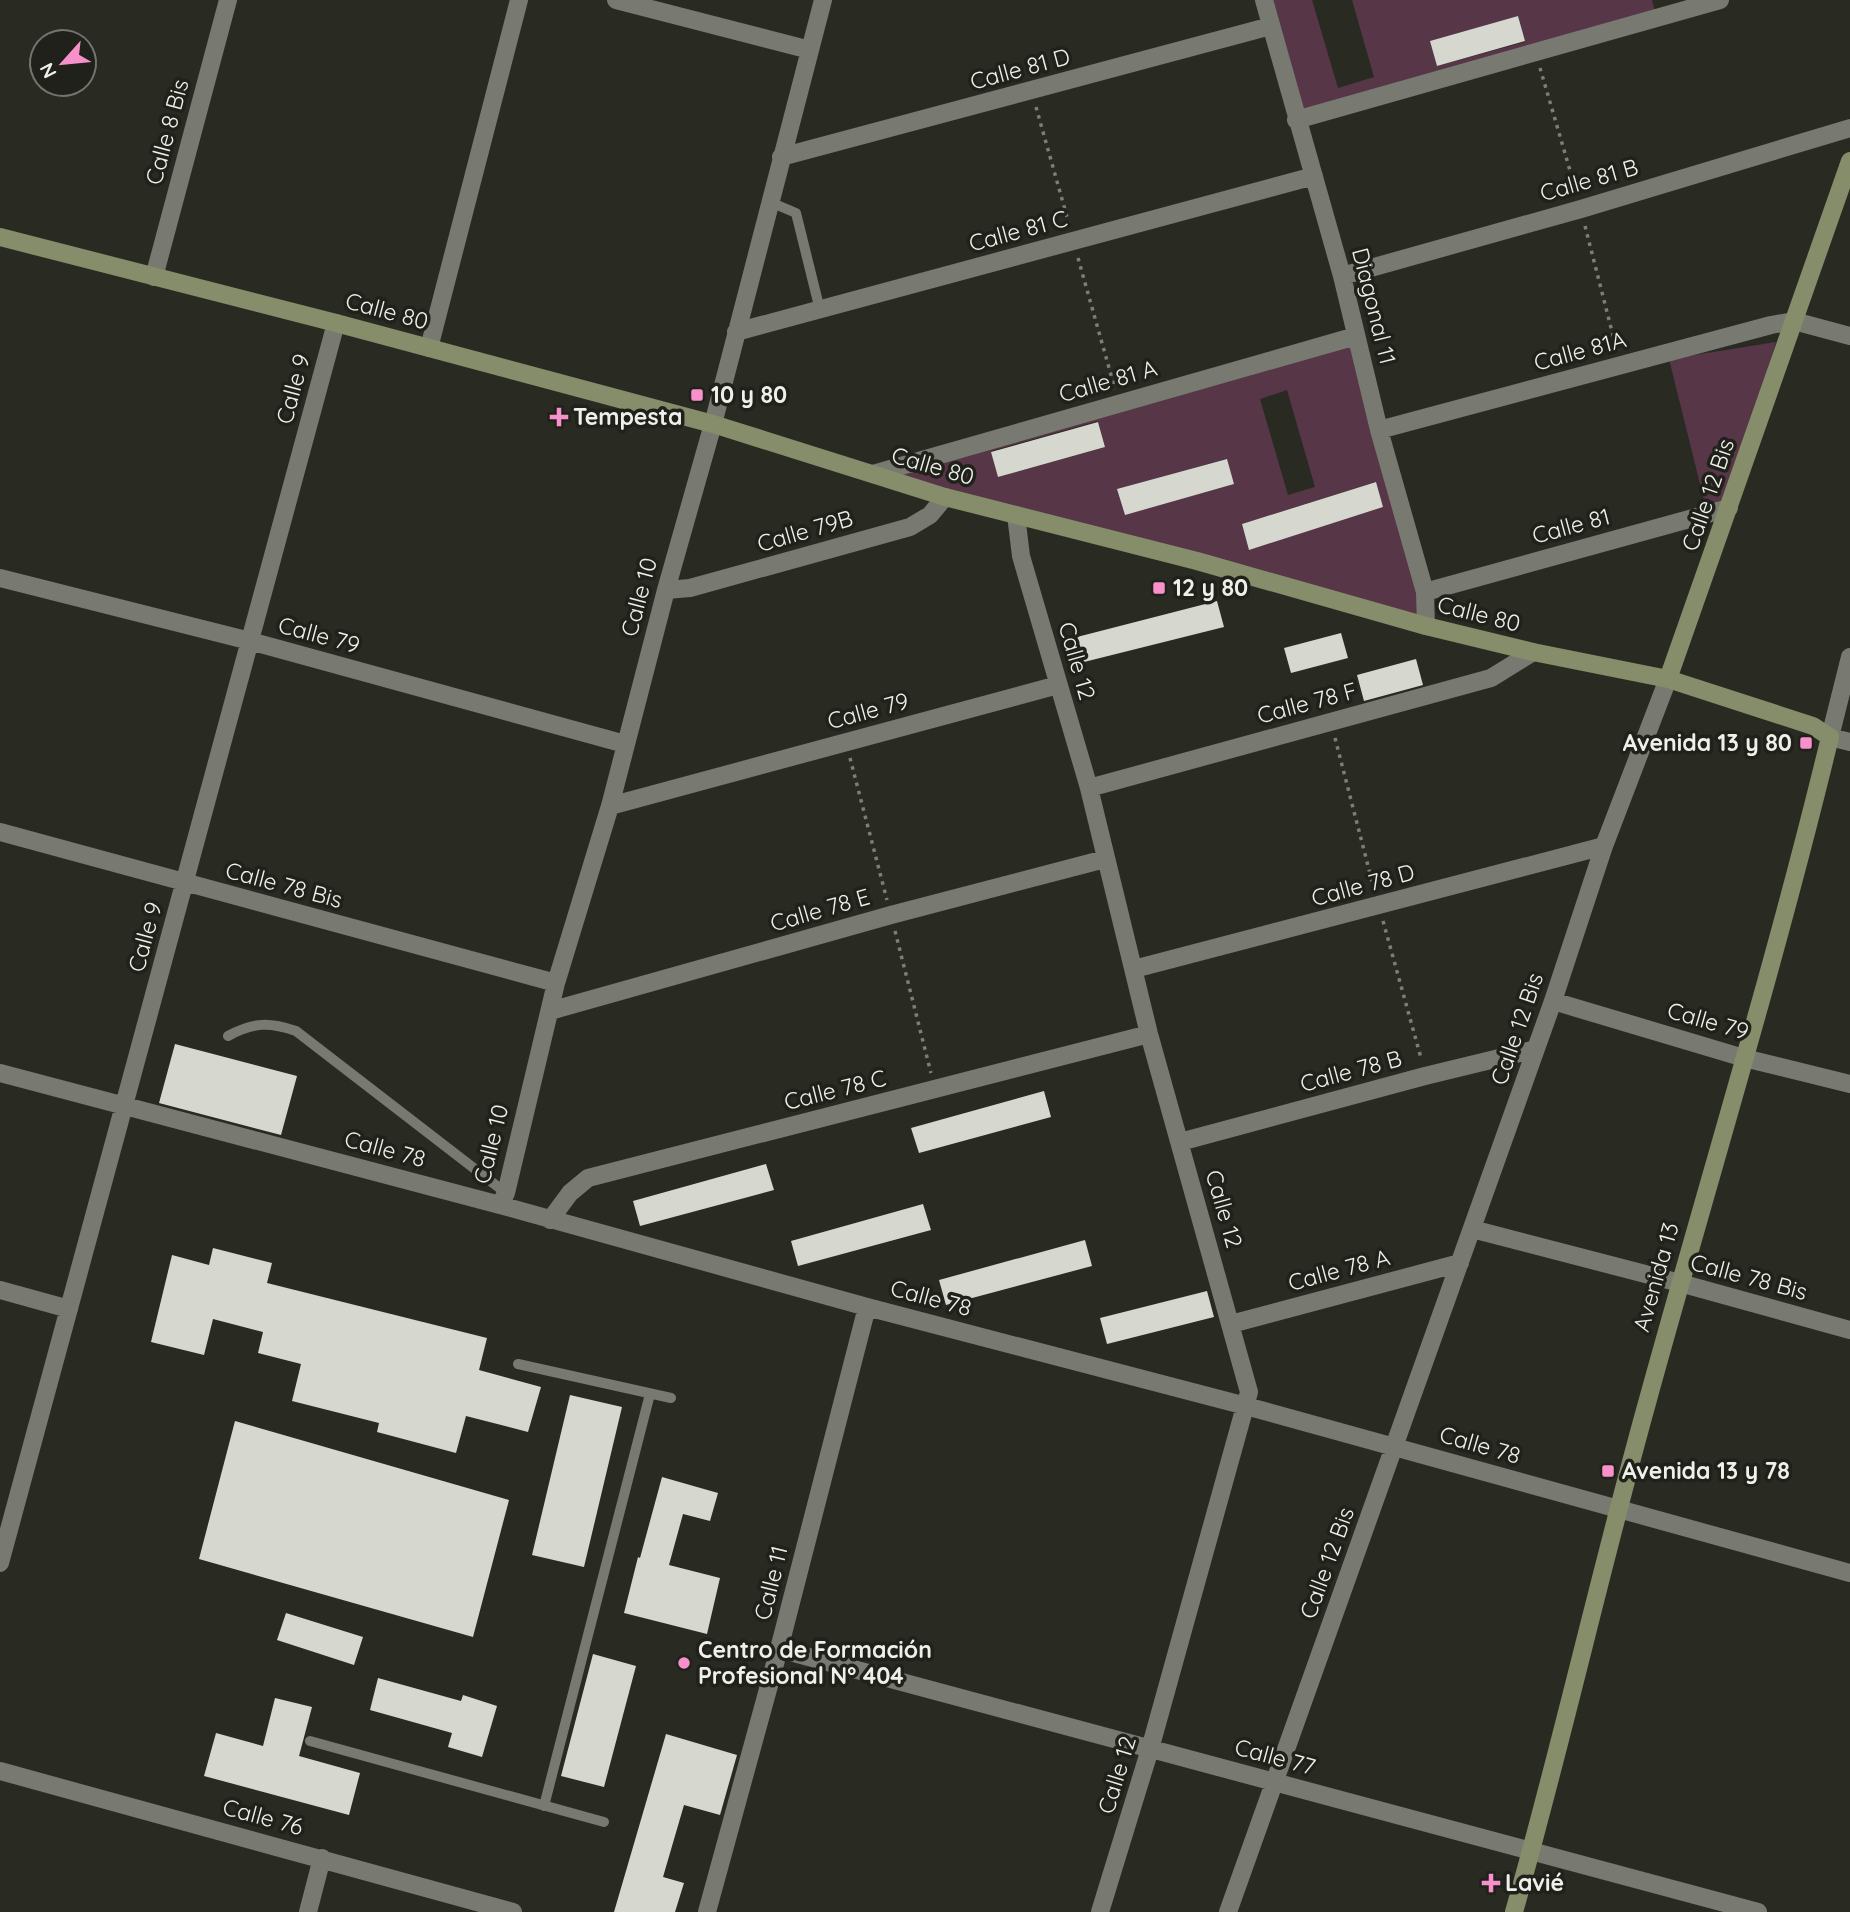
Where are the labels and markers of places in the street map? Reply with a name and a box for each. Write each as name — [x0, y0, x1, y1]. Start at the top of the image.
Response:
place label: 10 y 80 — [711, 380, 787, 409]
marker: 10 y 80 — [689, 387, 705, 403]
place label: Tempesta — [573, 402, 682, 431]
marker: Tempesta — [551, 409, 567, 425]
place label: 12 y 80 — [1173, 573, 1248, 602]
marker: 12 y 80 — [1151, 580, 1167, 596]
place label: Avenida 13 y 80 — [1623, 728, 1792, 757]
marker: Avenida 13 y 80 — [1798, 735, 1814, 751]
place label: Avenida 13 y 78 — [1622, 1456, 1790, 1485]
marker: Avenida 13 y 78 — [1600, 1463, 1616, 1479]
place label: Centro de Formación Profesional N° 404 — [698, 1635, 932, 1690]
marker: Centro de Formación Profesional N° 404 — [676, 1655, 692, 1671]
place label: Lavié — [1505, 1868, 1564, 1897]
marker: Lavié — [1483, 1875, 1499, 1891]

